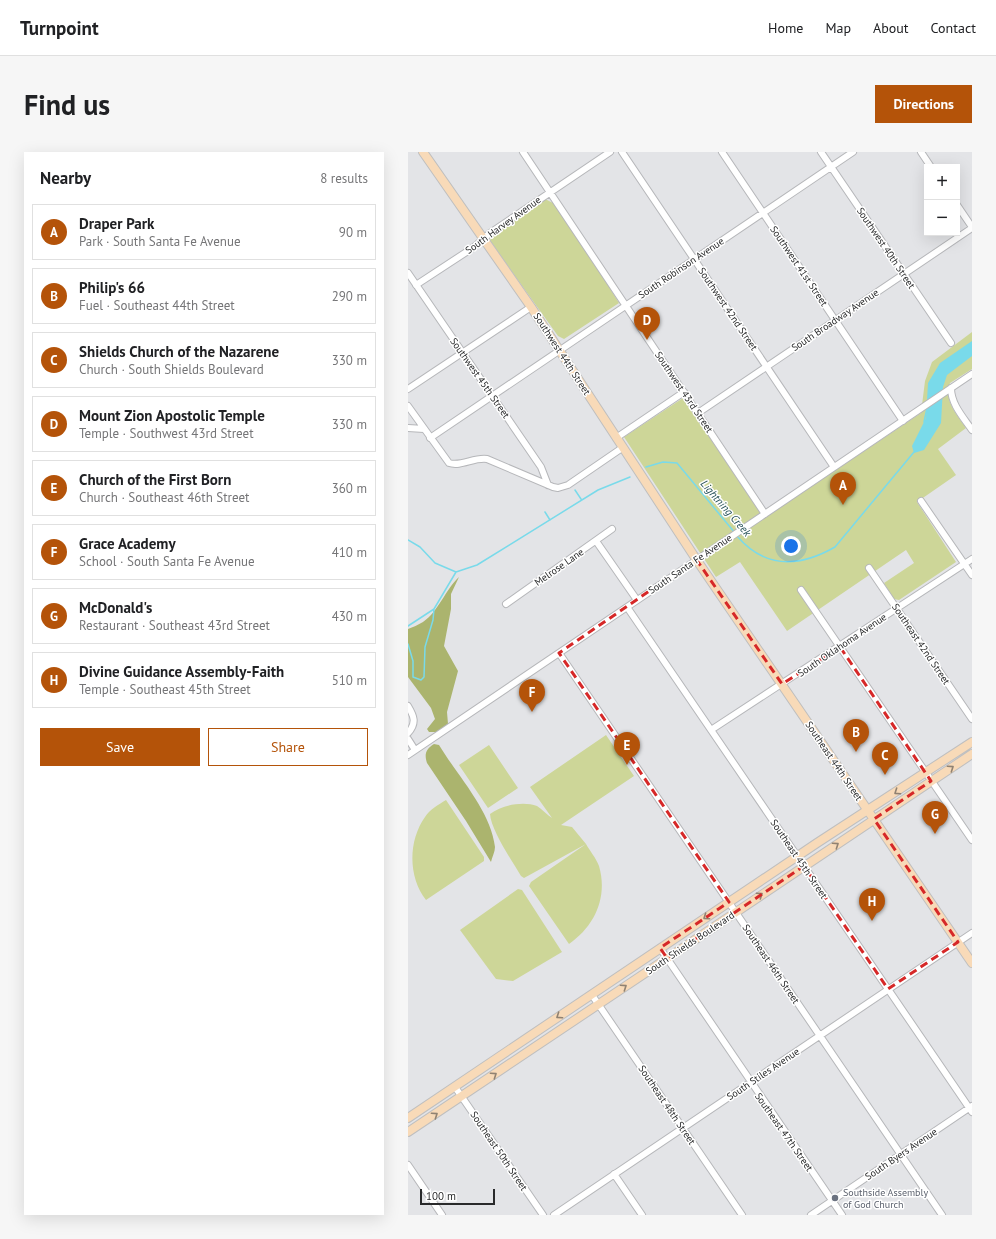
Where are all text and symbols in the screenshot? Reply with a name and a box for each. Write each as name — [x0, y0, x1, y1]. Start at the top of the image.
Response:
text: Turnpoint — [20, 16, 99, 40]
text: Home — [768, 19, 803, 37]
text: Map — [825, 19, 851, 37]
text: About — [873, 19, 909, 37]
text: Contact — [931, 19, 976, 37]
button: Directions — [875, 85, 972, 123]
text: Find us — [24, 86, 110, 123]
map controls — [924, 164, 960, 236]
button: + — [924, 164, 960, 200]
text: Nearby — [40, 167, 91, 189]
text: 8 results — [320, 170, 368, 187]
street label: South Harvey Avenue — [463, 193, 543, 257]
button: − — [924, 200, 960, 236]
street label: Southwest 40th Street — [854, 205, 918, 292]
text: Draper Park — [79, 214, 154, 233]
street label: Southwest 41st Street — [767, 223, 831, 309]
text: A — [50, 224, 58, 241]
text: 90 m — [339, 224, 367, 241]
text: Park · South Santa Fe Avenue — [79, 233, 241, 250]
street label: South Robinson Avenue — [636, 234, 726, 302]
street label: Southwest 42nd Street — [695, 265, 761, 354]
text: Philip's 66 — [79, 278, 145, 297]
street label: South Broadway Avenue — [789, 286, 881, 354]
text: B — [50, 288, 58, 305]
text: 290 m — [332, 288, 367, 305]
text: Fuel · Southeast 44th Street — [79, 297, 235, 314]
pin: D — [634, 307, 660, 340]
street label: Southwest 44th Street — [531, 310, 594, 398]
street label: Southwest 45th Street — [447, 335, 513, 421]
text: Shields Church of the Nazarene — [79, 342, 279, 361]
street label: Southwest 43rd Street — [652, 349, 716, 436]
text: C — [50, 352, 58, 369]
text: 330 m — [332, 352, 367, 369]
text: Church · South Shields Boulevard — [79, 361, 264, 378]
text: Mount Zion Apostolic Temple — [79, 406, 265, 425]
text: D — [50, 416, 58, 433]
text: 330 m — [332, 416, 367, 433]
text: Temple · Southwest 43rd Street — [79, 425, 254, 442]
text: Church of the First Born — [79, 470, 231, 489]
pin: A — [830, 472, 856, 505]
water label: Lightning Creek — [698, 477, 755, 540]
text: E — [51, 480, 57, 497]
text: 360 m — [332, 480, 367, 497]
text: Church · Southeast 46th Street — [79, 489, 250, 506]
street label: South Santa Fe Avenue — [646, 531, 734, 597]
text: Grace Academy — [79, 534, 176, 553]
your location — [781, 536, 801, 556]
text: F — [51, 544, 57, 561]
text: 410 m — [332, 544, 367, 561]
street label: Melrose Lane — [532, 545, 586, 589]
text: School · South Santa Fe Avenue — [79, 553, 255, 570]
text: McDonald's — [79, 598, 152, 617]
street label: Southeast 42nd Street — [889, 601, 953, 688]
text: G — [50, 608, 58, 625]
text: 430 m — [332, 608, 367, 625]
street label: South Oklahoma Avenue — [795, 610, 889, 680]
text: Restaurant · Southeast 43rd Street — [79, 617, 270, 634]
text: Divine Guidance Assembly-Faith — [79, 662, 284, 681]
text: H — [50, 672, 58, 689]
text: 510 m — [332, 672, 367, 689]
pin: F — [519, 679, 545, 712]
text: Temple · Southeast 45th Street — [79, 681, 251, 698]
street label: Southeast 44th Street — [803, 719, 866, 804]
pin: B — [843, 719, 869, 752]
button: Save — [40, 728, 200, 766]
button: Share — [208, 728, 368, 766]
pin: E — [614, 732, 640, 765]
pin: C — [872, 742, 898, 775]
one-way arrow — [947, 765, 954, 773]
one-way arrow — [894, 787, 901, 795]
pin: G — [922, 801, 948, 834]
street label: Southeast 45th Street — [768, 817, 831, 902]
one-way arrow — [832, 842, 839, 849]
pin: H — [859, 888, 885, 921]
one-way arrow — [756, 893, 763, 900]
street label: South Shields Boulevard — [643, 908, 737, 978]
one-way arrow — [704, 912, 711, 919]
street label: Southeast 46th Street — [740, 922, 803, 1007]
one-way arrow — [619, 985, 626, 992]
one-way arrow — [556, 1011, 563, 1019]
street label: South Stiles Avenue — [724, 1045, 802, 1103]
street label: Southeast 48th Street — [636, 1063, 699, 1148]
one-way arrow — [490, 1072, 497, 1080]
street label: Southeast 47th Street — [752, 1090, 816, 1174]
street label: Southeast 50th Street — [468, 1109, 531, 1194]
one-way arrow — [431, 1112, 438, 1119]
street label: South Byers Avenue — [862, 1125, 940, 1183]
place label: Southside Assembly of God Church — [843, 1186, 928, 1211]
scale bar — [420, 1187, 495, 1206]
text: 100 m — [426, 1189, 456, 1203]
marker: Southside Assembly of God Church — [830, 1193, 840, 1203]

